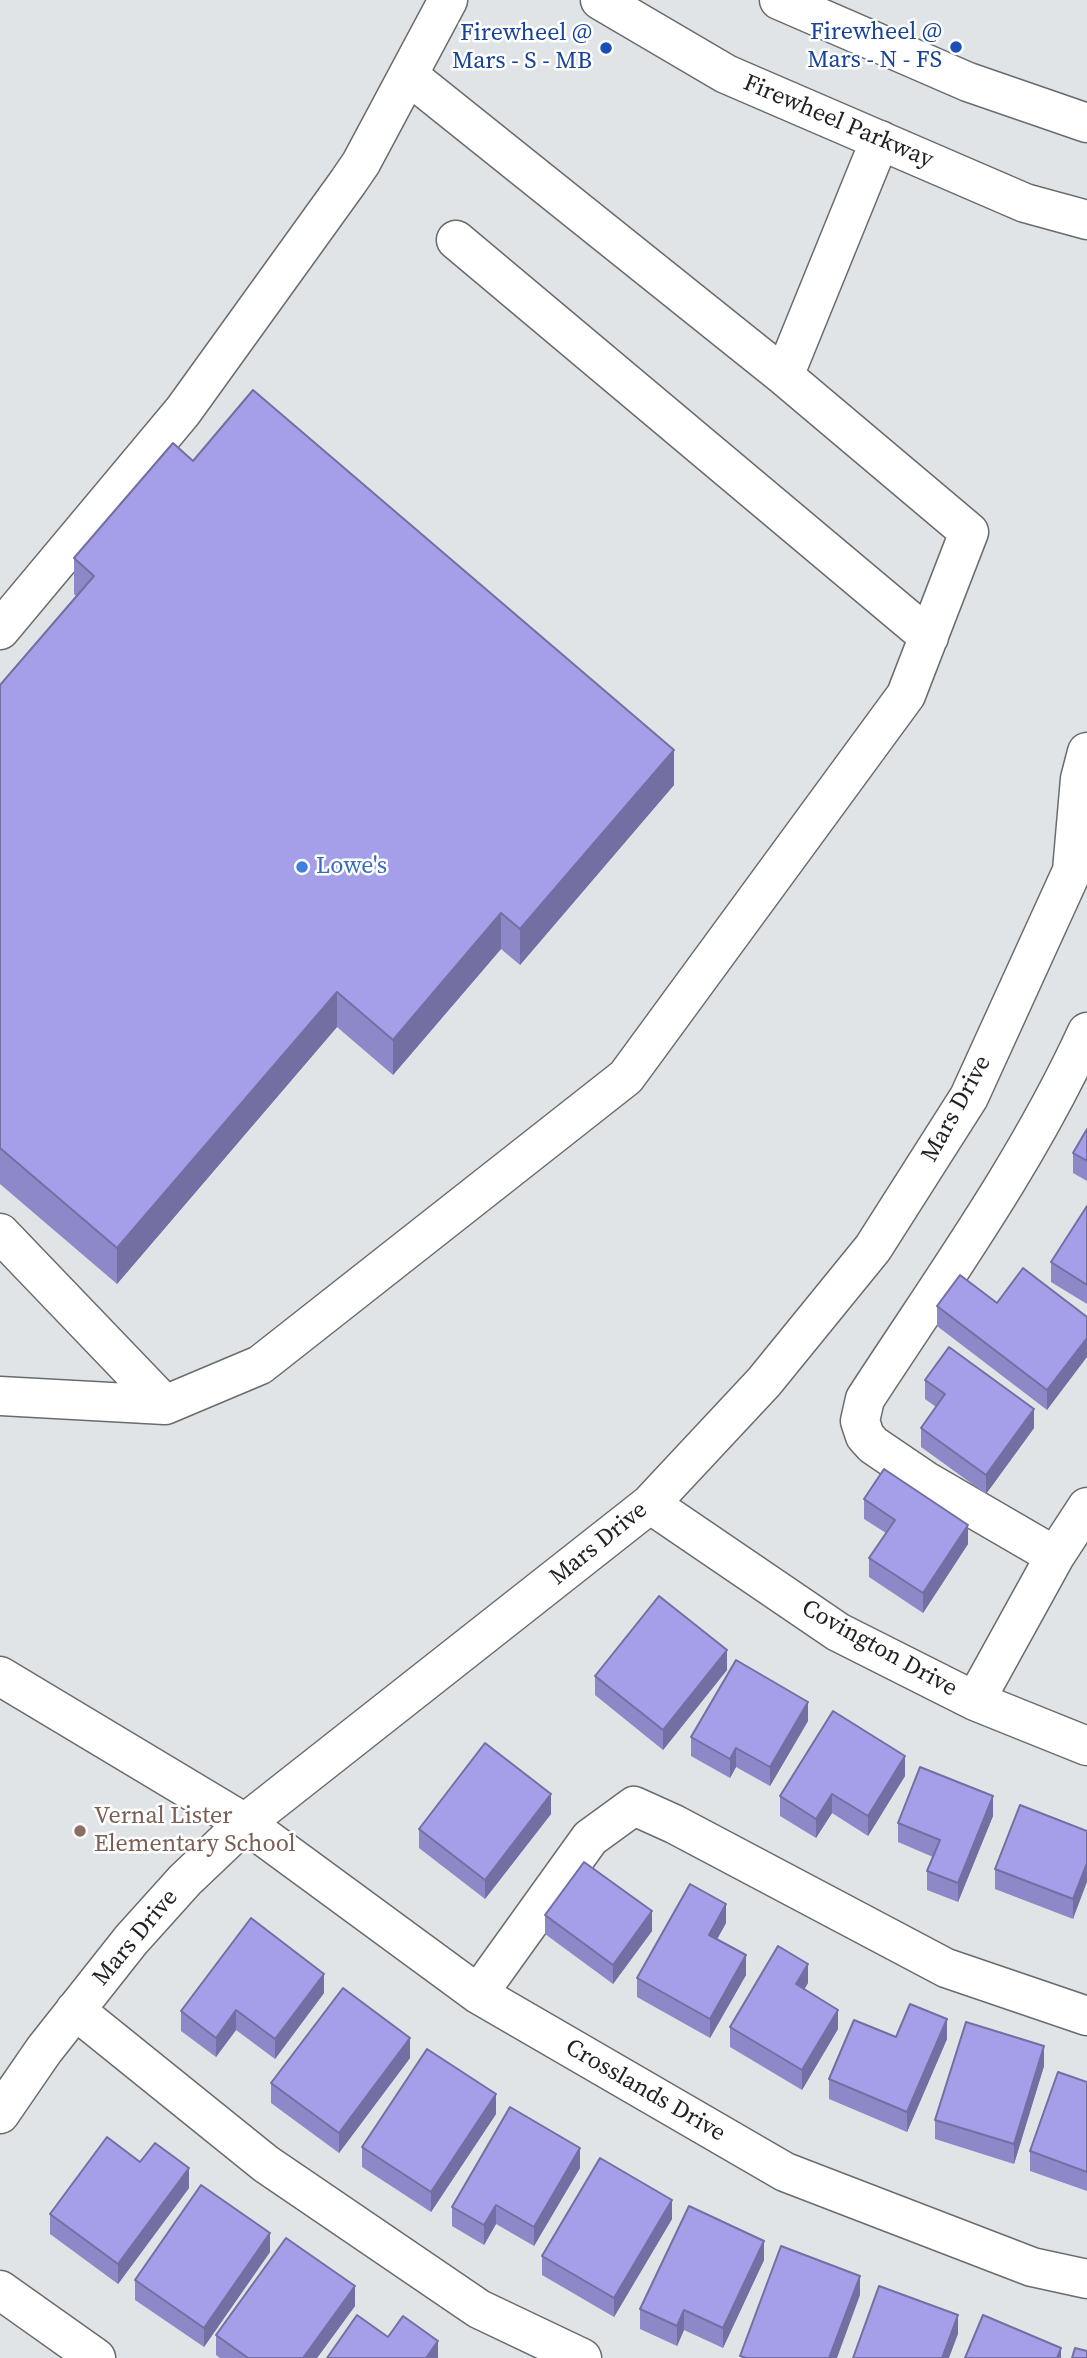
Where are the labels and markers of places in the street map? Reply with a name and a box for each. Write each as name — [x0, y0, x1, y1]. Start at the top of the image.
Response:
place label: Firewheel @ Mars - N - FS — [807, 19, 942, 75]
place label: Firewheel @ Mars - S - MB — [452, 20, 592, 76]
marker: Firewheel @ Mars - N - FS — [948, 39, 964, 55]
marker: Firewheel @ Mars - S - MB — [598, 40, 614, 56]
place label: Lowe's — [316, 853, 387, 881]
marker: Lowe's — [294, 859, 310, 875]
place label: Vernal Lister Elementary School — [94, 1803, 296, 1859]
marker: Vernal Lister Elementary School — [72, 1823, 88, 1839]

